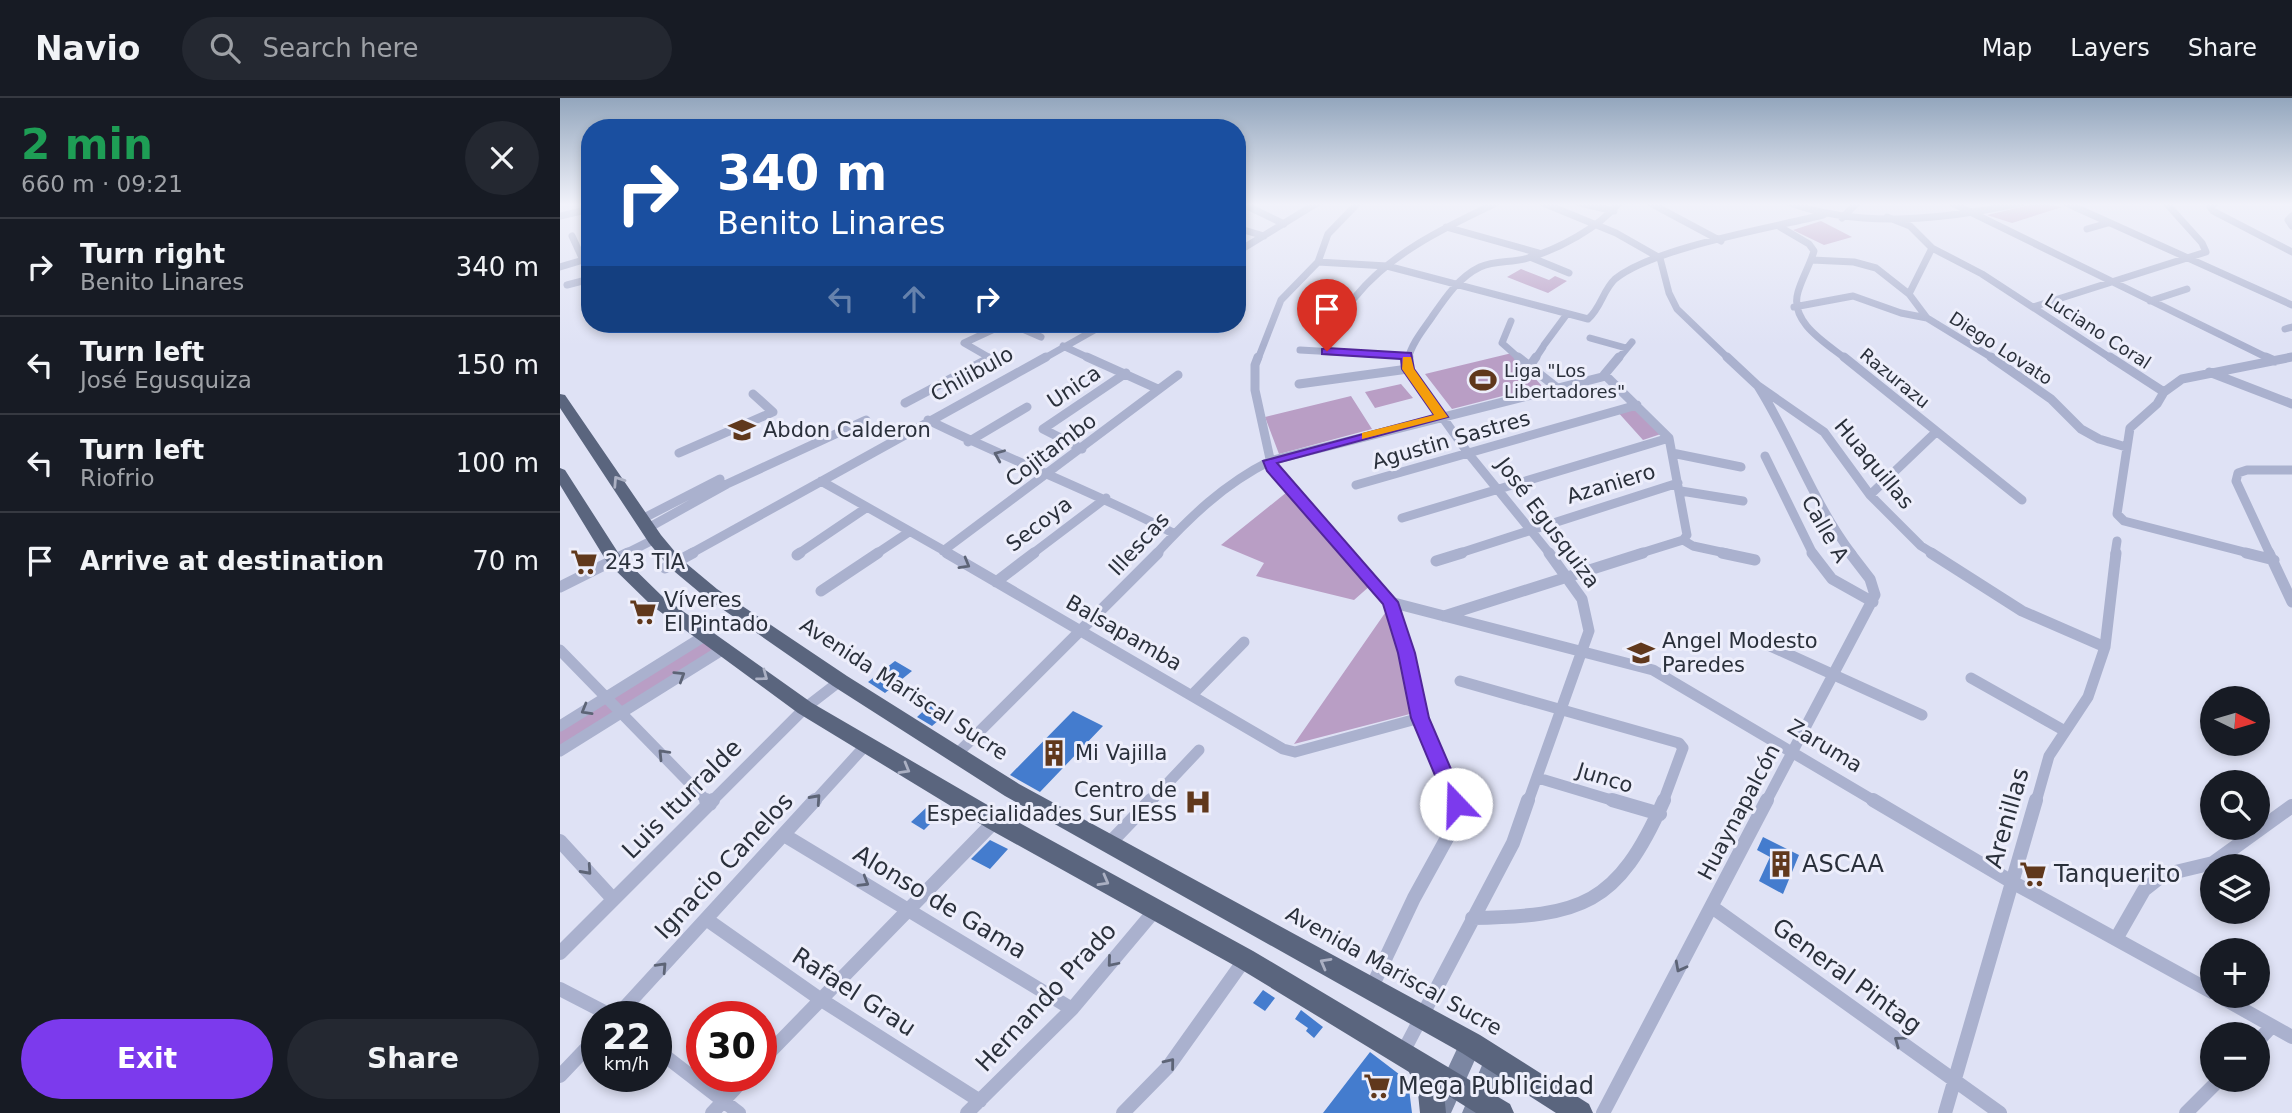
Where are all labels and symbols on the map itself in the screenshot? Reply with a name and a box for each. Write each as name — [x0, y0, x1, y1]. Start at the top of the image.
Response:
pin — [1297, 279, 1357, 351]
street label: Luciano Coral — [2041, 289, 2155, 373]
street label: Diego Lovato — [1946, 307, 2056, 389]
street label: Chilibulo — [926, 341, 1018, 407]
street label: Razurazu — [1856, 344, 1934, 412]
place label: Liga "Los Libertadores" — [1504, 360, 1625, 402]
street label: Unica — [1043, 361, 1105, 413]
sports icon: Liga "Los Libertadores" — [1468, 365, 1498, 395]
street label: Agustin Sastres — [1369, 406, 1533, 474]
street label: Cojitambo — [1001, 408, 1101, 492]
street label: Huaquillas — [1829, 414, 1919, 514]
school or university icon: Abdon Calderon — [727, 415, 757, 445]
place label: Abdon Calderon — [763, 418, 931, 442]
one-way arrow — [994, 449, 1006, 463]
street label: José Egusquiza — [1490, 452, 1605, 593]
street label: Azaniero — [1564, 459, 1658, 509]
one-way arrow — [613, 476, 626, 489]
street label: Calle A — [1796, 491, 1854, 567]
street label: Secoya — [1001, 492, 1077, 556]
street label: Illescas — [1104, 508, 1174, 580]
supermarket icon: 243 TIA — [569, 547, 599, 577]
place label: 243 TIA — [605, 550, 686, 574]
one-way arrow — [958, 556, 970, 569]
place label: Víveres El Pintado — [664, 588, 768, 636]
street label: Balsapamba — [1062, 590, 1186, 676]
supermarket icon: Víveres El Pintado — [628, 597, 658, 627]
street label: Avenida Mariscal Sucre — [796, 613, 1012, 765]
place label: Angel Modesto Paredes — [1662, 629, 1818, 677]
school or university icon: Angel Modesto Paredes — [1626, 638, 1656, 668]
one-way arrow — [755, 668, 768, 681]
one-way arrow — [673, 672, 686, 685]
north arrow — [2200, 686, 2270, 756]
one-way arrow — [581, 702, 594, 715]
street label: Zaruma — [1783, 714, 1867, 778]
street label: Luis Iturralde — [616, 733, 748, 865]
building icon: Mi Vajilla — [1039, 738, 1069, 768]
street label: Huaynapalcón — [1693, 740, 1785, 884]
place label: Mi Vajilla — [1075, 741, 1167, 765]
one-way arrow — [659, 749, 672, 762]
street label: Junco — [1572, 758, 1636, 798]
one-way arrow — [897, 761, 910, 774]
street label: Arenillas — [1979, 765, 2035, 871]
position arrow — [1419, 767, 1493, 841]
place label: Centro de Especialidades Sur IESS — [926, 778, 1177, 826]
street label: Ignacio Canelos — [649, 787, 799, 945]
hospital icon: Centro de Especialidades Sur IESS — [1183, 787, 1213, 817]
one-way arrow — [808, 795, 821, 808]
street label: Alonso de Gama — [848, 839, 1032, 965]
building icon: ASCAA — [1766, 849, 1796, 879]
place label: ASCAA — [1802, 850, 1884, 878]
supermarket icon: Tanquerito — [2018, 859, 2048, 889]
place label: Tanquerito — [2053, 860, 2180, 888]
one-way arrow — [578, 862, 591, 875]
one-way arrow — [1096, 872, 1109, 886]
one-way arrow — [857, 874, 869, 887]
street label: Avenida Mariscal Sucre — [1282, 902, 1506, 1040]
street label: General Pintag — [1767, 913, 1927, 1039]
street label: Hernando Prado — [970, 917, 1122, 1077]
street label: Rafael Grau — [787, 942, 921, 1042]
one-way arrow — [1108, 953, 1120, 966]
one-way arrow — [1320, 958, 1333, 971]
one-way arrow — [1675, 960, 1689, 973]
one-way arrow — [654, 962, 666, 975]
speed limit sign: 30 — [686, 1001, 777, 1092]
one-way arrow — [1894, 1037, 1907, 1049]
one-way arrow — [1161, 1059, 1174, 1071]
supermarket icon: Mega Publicidad — [1362, 1071, 1392, 1101]
place label: Mega Publicidad — [1398, 1072, 1594, 1100]

